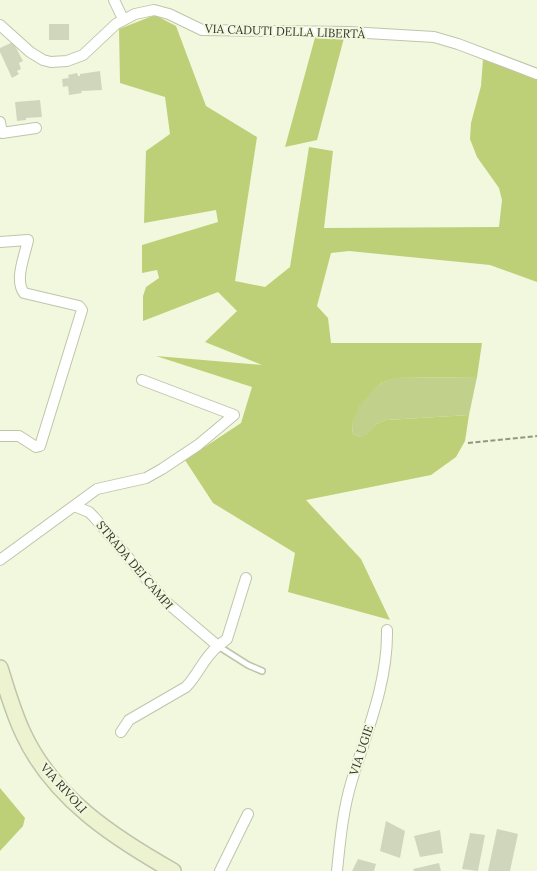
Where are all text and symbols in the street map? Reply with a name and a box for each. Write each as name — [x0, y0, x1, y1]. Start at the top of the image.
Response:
street label: VIA CADUTI DELLA LIBERTÀ — [204, 21, 366, 41]
street label: STRADA DEI CAMPI — [94, 518, 176, 612]
street label: VIA UGIE — [346, 723, 376, 778]
street label: VIA RIVOLI — [37, 759, 90, 816]

